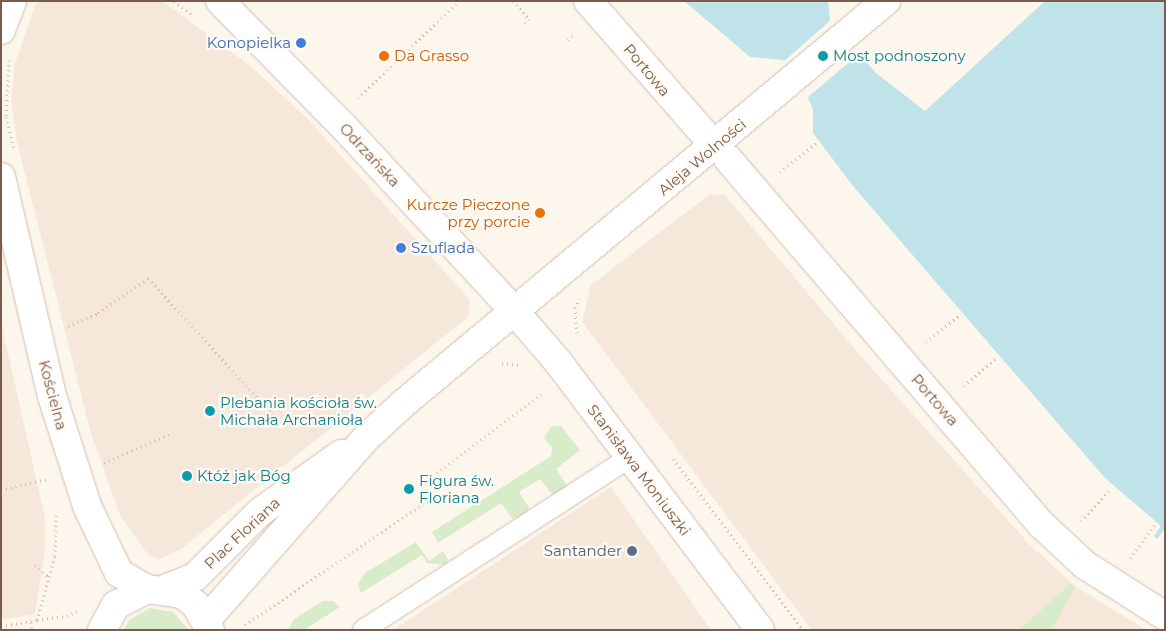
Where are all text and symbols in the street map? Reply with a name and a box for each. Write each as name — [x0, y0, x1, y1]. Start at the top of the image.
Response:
place label: Konopielka — [207, 34, 291, 52]
marker: Konopielka — [295, 37, 307, 49]
street label: Portowa — [620, 40, 674, 100]
place label: Da Grasso — [394, 47, 469, 65]
place label: Most podnoszony — [833, 47, 966, 65]
marker: Da Grasso — [378, 50, 390, 62]
marker: Most podnoszony — [817, 50, 829, 62]
street label: Aleja Wolności — [654, 115, 750, 199]
street label: Odrzańska — [336, 119, 404, 191]
place label: Kurcze Pieczone przy porcie — [407, 195, 530, 230]
marker: Kurcze Pieczone przy porcie — [534, 207, 546, 219]
place label: Szuflada — [411, 239, 475, 257]
marker: Szuflada — [395, 242, 407, 254]
street label: Kościelna — [35, 358, 71, 432]
street label: Portowa — [908, 370, 962, 430]
place label: Plebania kościoła św. Michała Archanioła — [220, 393, 377, 428]
street label: Stanisława Moniuszki — [584, 401, 694, 539]
marker: Plebania kościoła św. Michała Archanioła — [204, 405, 216, 417]
place label: Któż jak Bóg — [197, 467, 291, 485]
marker: Któż jak Bóg — [181, 470, 193, 482]
place label: Figura św. Floriana — [419, 471, 494, 506]
marker: Figura św. Floriana — [403, 483, 415, 495]
street label: Plac Floriana — [200, 493, 284, 573]
place label: Santander — [544, 542, 622, 560]
marker: Santander — [626, 545, 638, 557]

